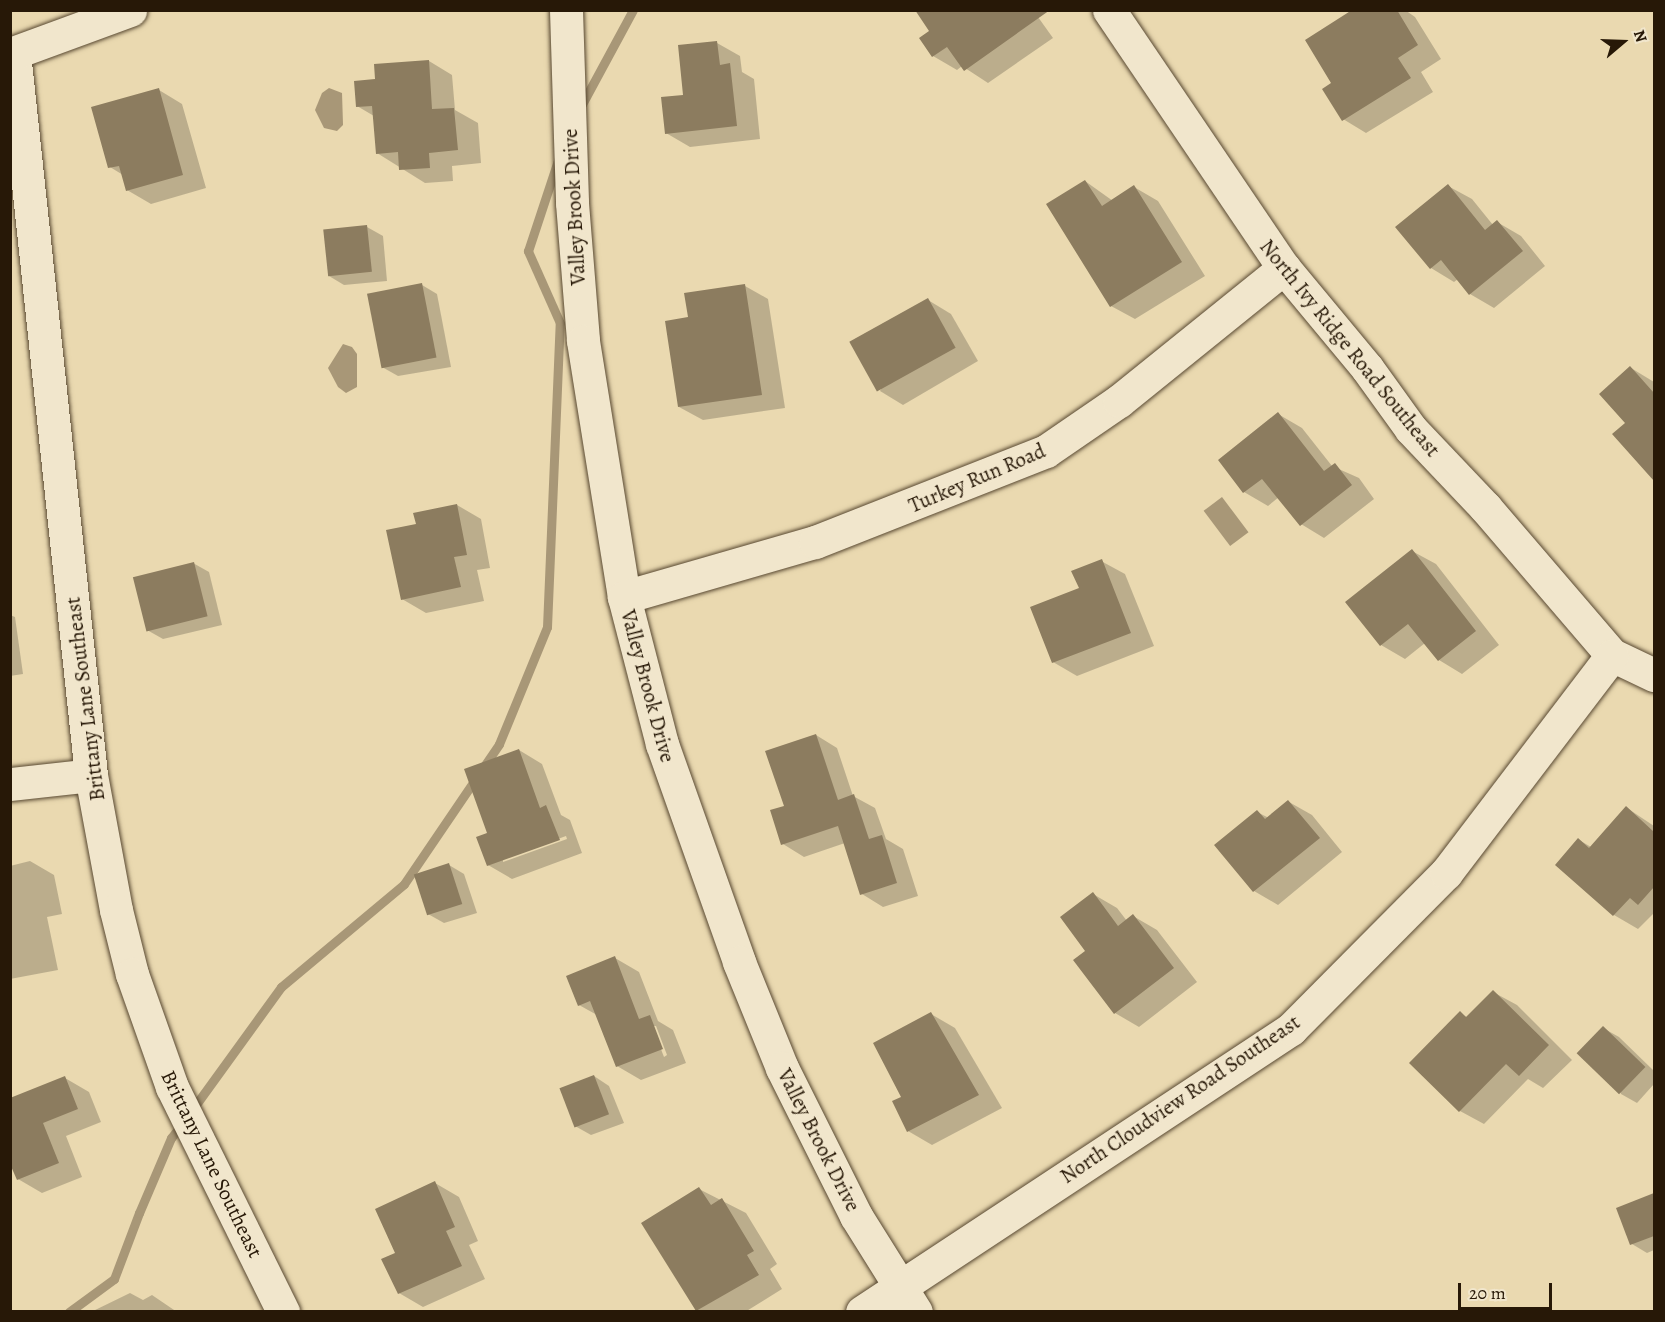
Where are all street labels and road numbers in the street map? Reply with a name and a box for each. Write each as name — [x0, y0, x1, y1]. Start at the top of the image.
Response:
street label: Valley Brook Drive — [557, 128, 591, 286]
street label: North Ivy Ridge Road Southeast — [1255, 234, 1445, 462]
street label: Turkey Run Road — [905, 438, 1049, 518]
street label: Brittany Lane Southeast — [60, 596, 110, 802]
street label: Valley Brook Drive — [616, 607, 680, 765]
street label: North Cloudview Road Southeast — [1055, 1009, 1305, 1189]
street label: Valley Brook Drive — [772, 1064, 866, 1216]
street label: Brittany Lane Southeast — [156, 1066, 268, 1262]

